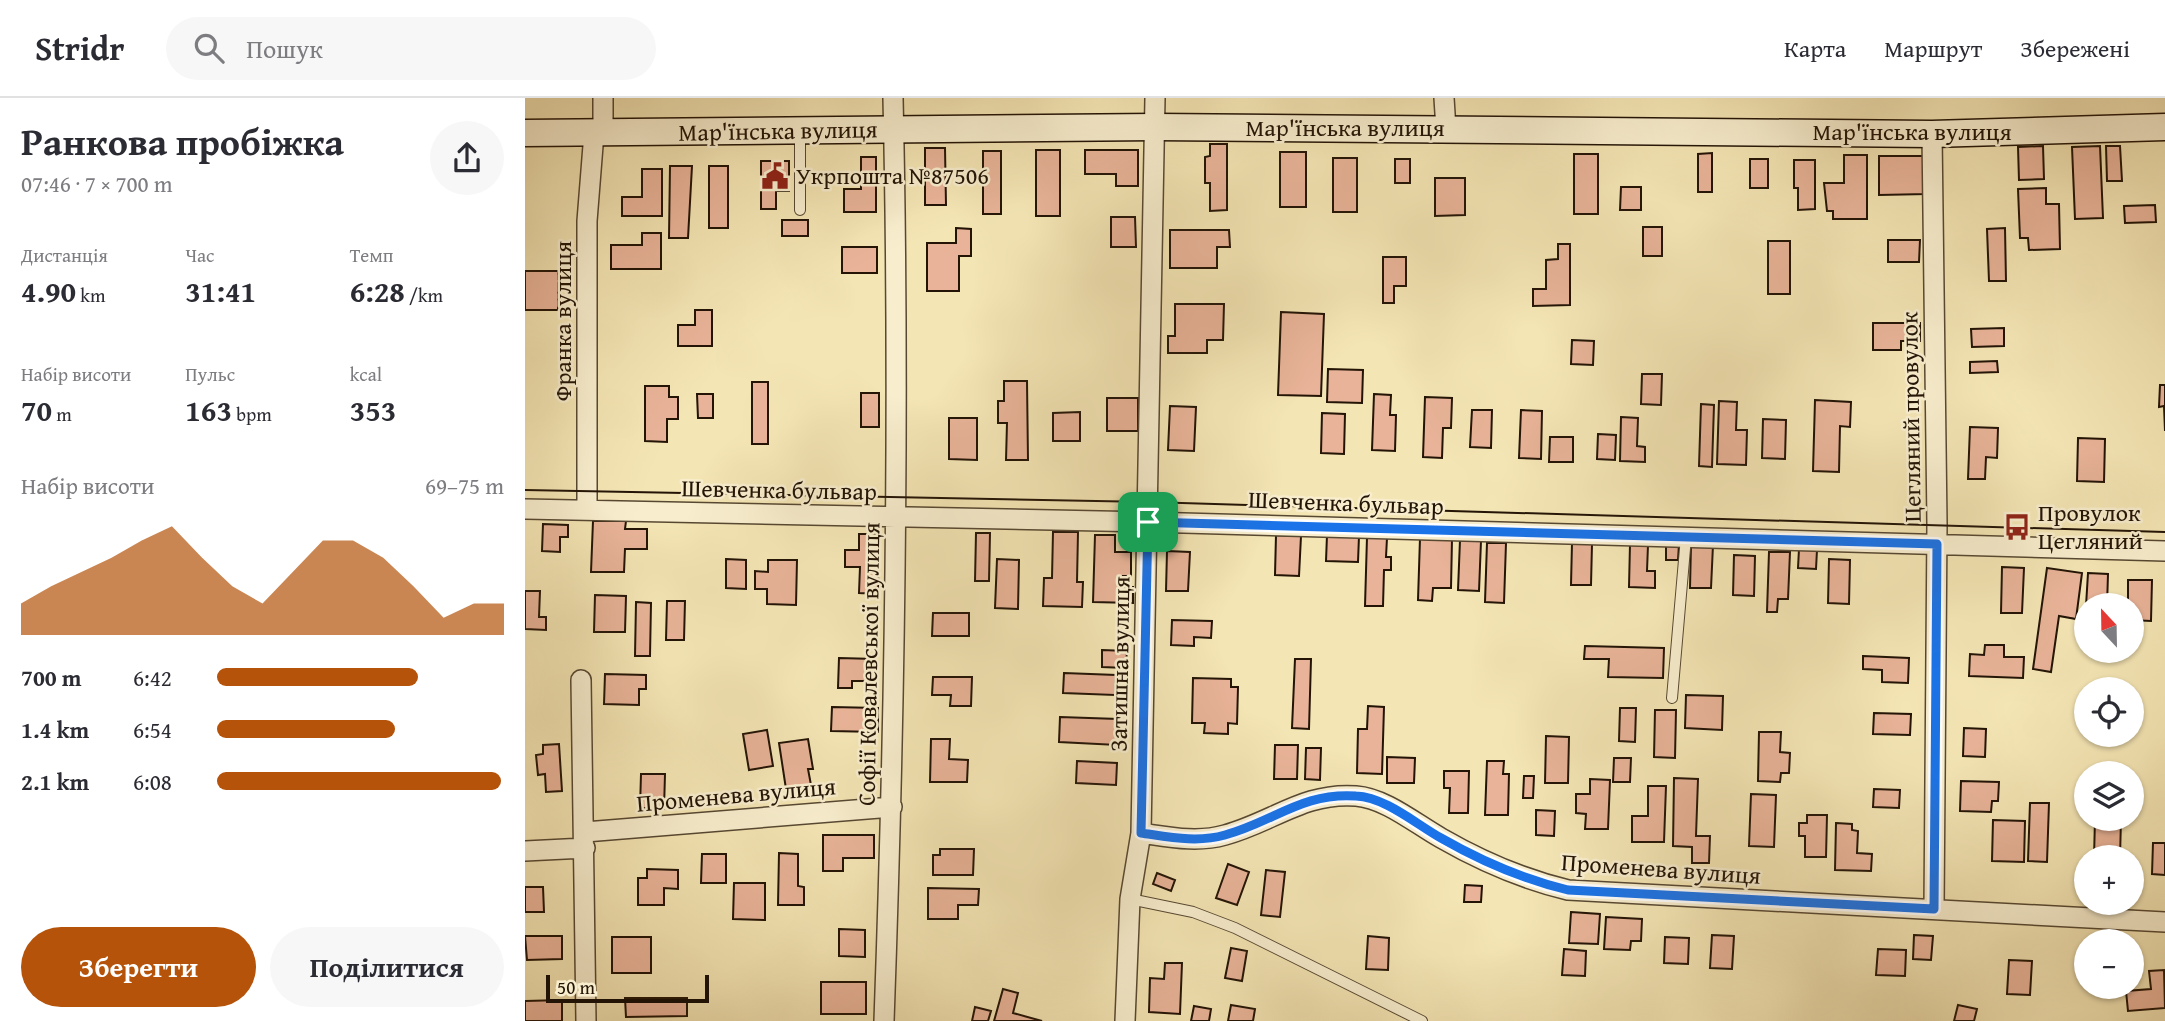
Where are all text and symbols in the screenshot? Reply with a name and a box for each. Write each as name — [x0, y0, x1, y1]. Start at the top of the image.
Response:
search box — [166, 17, 656, 80]
text: Stridr — [35, 24, 124, 72]
icon: search — [190, 29, 228, 67]
text: Пошук — [246, 29, 323, 68]
text: Карта — [1784, 31, 1846, 66]
text: Маршрут — [1884, 31, 1982, 66]
text: Збережені — [2020, 31, 2130, 66]
street label: Мар'їнська вулиця — [1245, 110, 1445, 145]
street label: Мар'їнська вулиця — [678, 111, 878, 150]
text: Ранкова пробіжка — [21, 113, 344, 169]
street label: Мар'їнська вулиця — [1812, 114, 2012, 149]
button: share — [430, 121, 504, 195]
place label: Укрпошта №87506 — [796, 158, 989, 193]
public building icon: Укрпошта №87506 — [760, 161, 790, 191]
text: 07:46 · 7 × 700 m — [21, 167, 173, 200]
text: Дистанція — [21, 241, 108, 269]
text: Час — [185, 241, 214, 269]
text: Темп — [350, 241, 394, 269]
street label: Франка вулиця — [545, 241, 580, 401]
text: 4.90 — [21, 269, 76, 313]
text: 31:41 — [185, 269, 256, 313]
text: 6:28 — [350, 269, 405, 313]
text: km — [76, 281, 105, 309]
text: /km — [405, 281, 443, 309]
street label: Цегляний провулок — [1891, 311, 1930, 523]
text: Набір висоти — [21, 360, 131, 388]
text: Пульс — [185, 360, 235, 388]
text: kcal — [350, 360, 382, 388]
text: 70 — [21, 388, 52, 432]
text: 163 — [185, 388, 232, 432]
text: 353 — [350, 388, 396, 432]
text: m — [52, 400, 72, 428]
text: bpm — [232, 400, 272, 428]
text: Набір висоти — [21, 469, 155, 502]
text: 69–75 m — [425, 469, 504, 502]
street label: Шевченка бульвар — [681, 470, 877, 509]
street label: Шевченка бульвар — [1248, 482, 1444, 523]
pin — [1118, 492, 1178, 552]
place label: Провулок Цегляний — [2038, 495, 2143, 558]
icon: arrive — [1129, 503, 1167, 541]
bus stop icon: Провулок Цегляний — [2002, 512, 2032, 542]
street label: Софії Ковалевської вулиця — [849, 522, 888, 806]
street label: Затишна вулиця — [1100, 576, 1139, 752]
north arrow — [2074, 593, 2144, 663]
map controls — [2074, 593, 2144, 999]
text: 700 m — [21, 661, 82, 694]
text: 6:42 — [133, 661, 172, 694]
button: locate — [2074, 677, 2144, 747]
text: 1.4 km — [21, 713, 89, 746]
text: 6:54 — [133, 713, 172, 746]
button: layers — [2074, 761, 2144, 831]
text: 2.1 km — [21, 765, 89, 798]
text: 6:08 — [133, 765, 172, 798]
street label: Променева вулиця — [635, 768, 837, 821]
street label: Променева вулиця — [1560, 844, 1762, 893]
button: + — [2074, 845, 2144, 915]
button: Зберегти — [21, 927, 256, 1007]
button: Поділитися — [270, 927, 504, 1007]
button: − — [2074, 929, 2144, 999]
scale bar — [546, 972, 709, 1004]
text: 50 m — [557, 973, 595, 1001]

